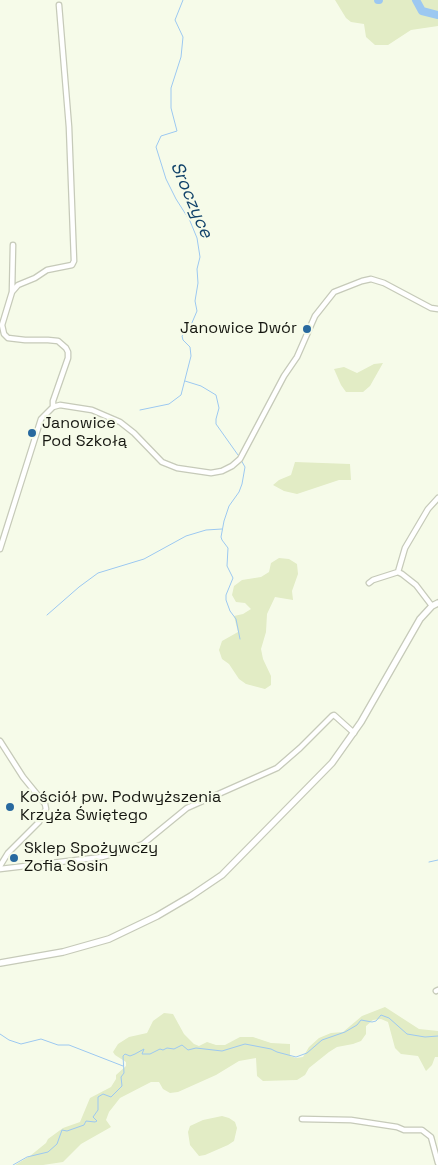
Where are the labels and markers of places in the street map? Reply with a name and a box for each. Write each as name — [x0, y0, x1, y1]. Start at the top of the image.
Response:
place label: Janowice Dwór — [180, 319, 297, 339]
marker: Janowice Dwór — [301, 323, 313, 335]
place label: Janowice Pod Szkołą — [42, 414, 127, 452]
marker: Janowice Pod Szkołą — [26, 427, 38, 439]
place label: Kościół pw. Podwyższenia Krzyża Świętego — [20, 788, 221, 826]
marker: Kościół pw. Podwyższenia Krzyża Świętego — [4, 801, 16, 813]
place label: Sklep Spożywczy Zofia Sosin — [24, 839, 158, 877]
marker: Sklep Spożywczy Zofia Sosin — [8, 852, 20, 864]

